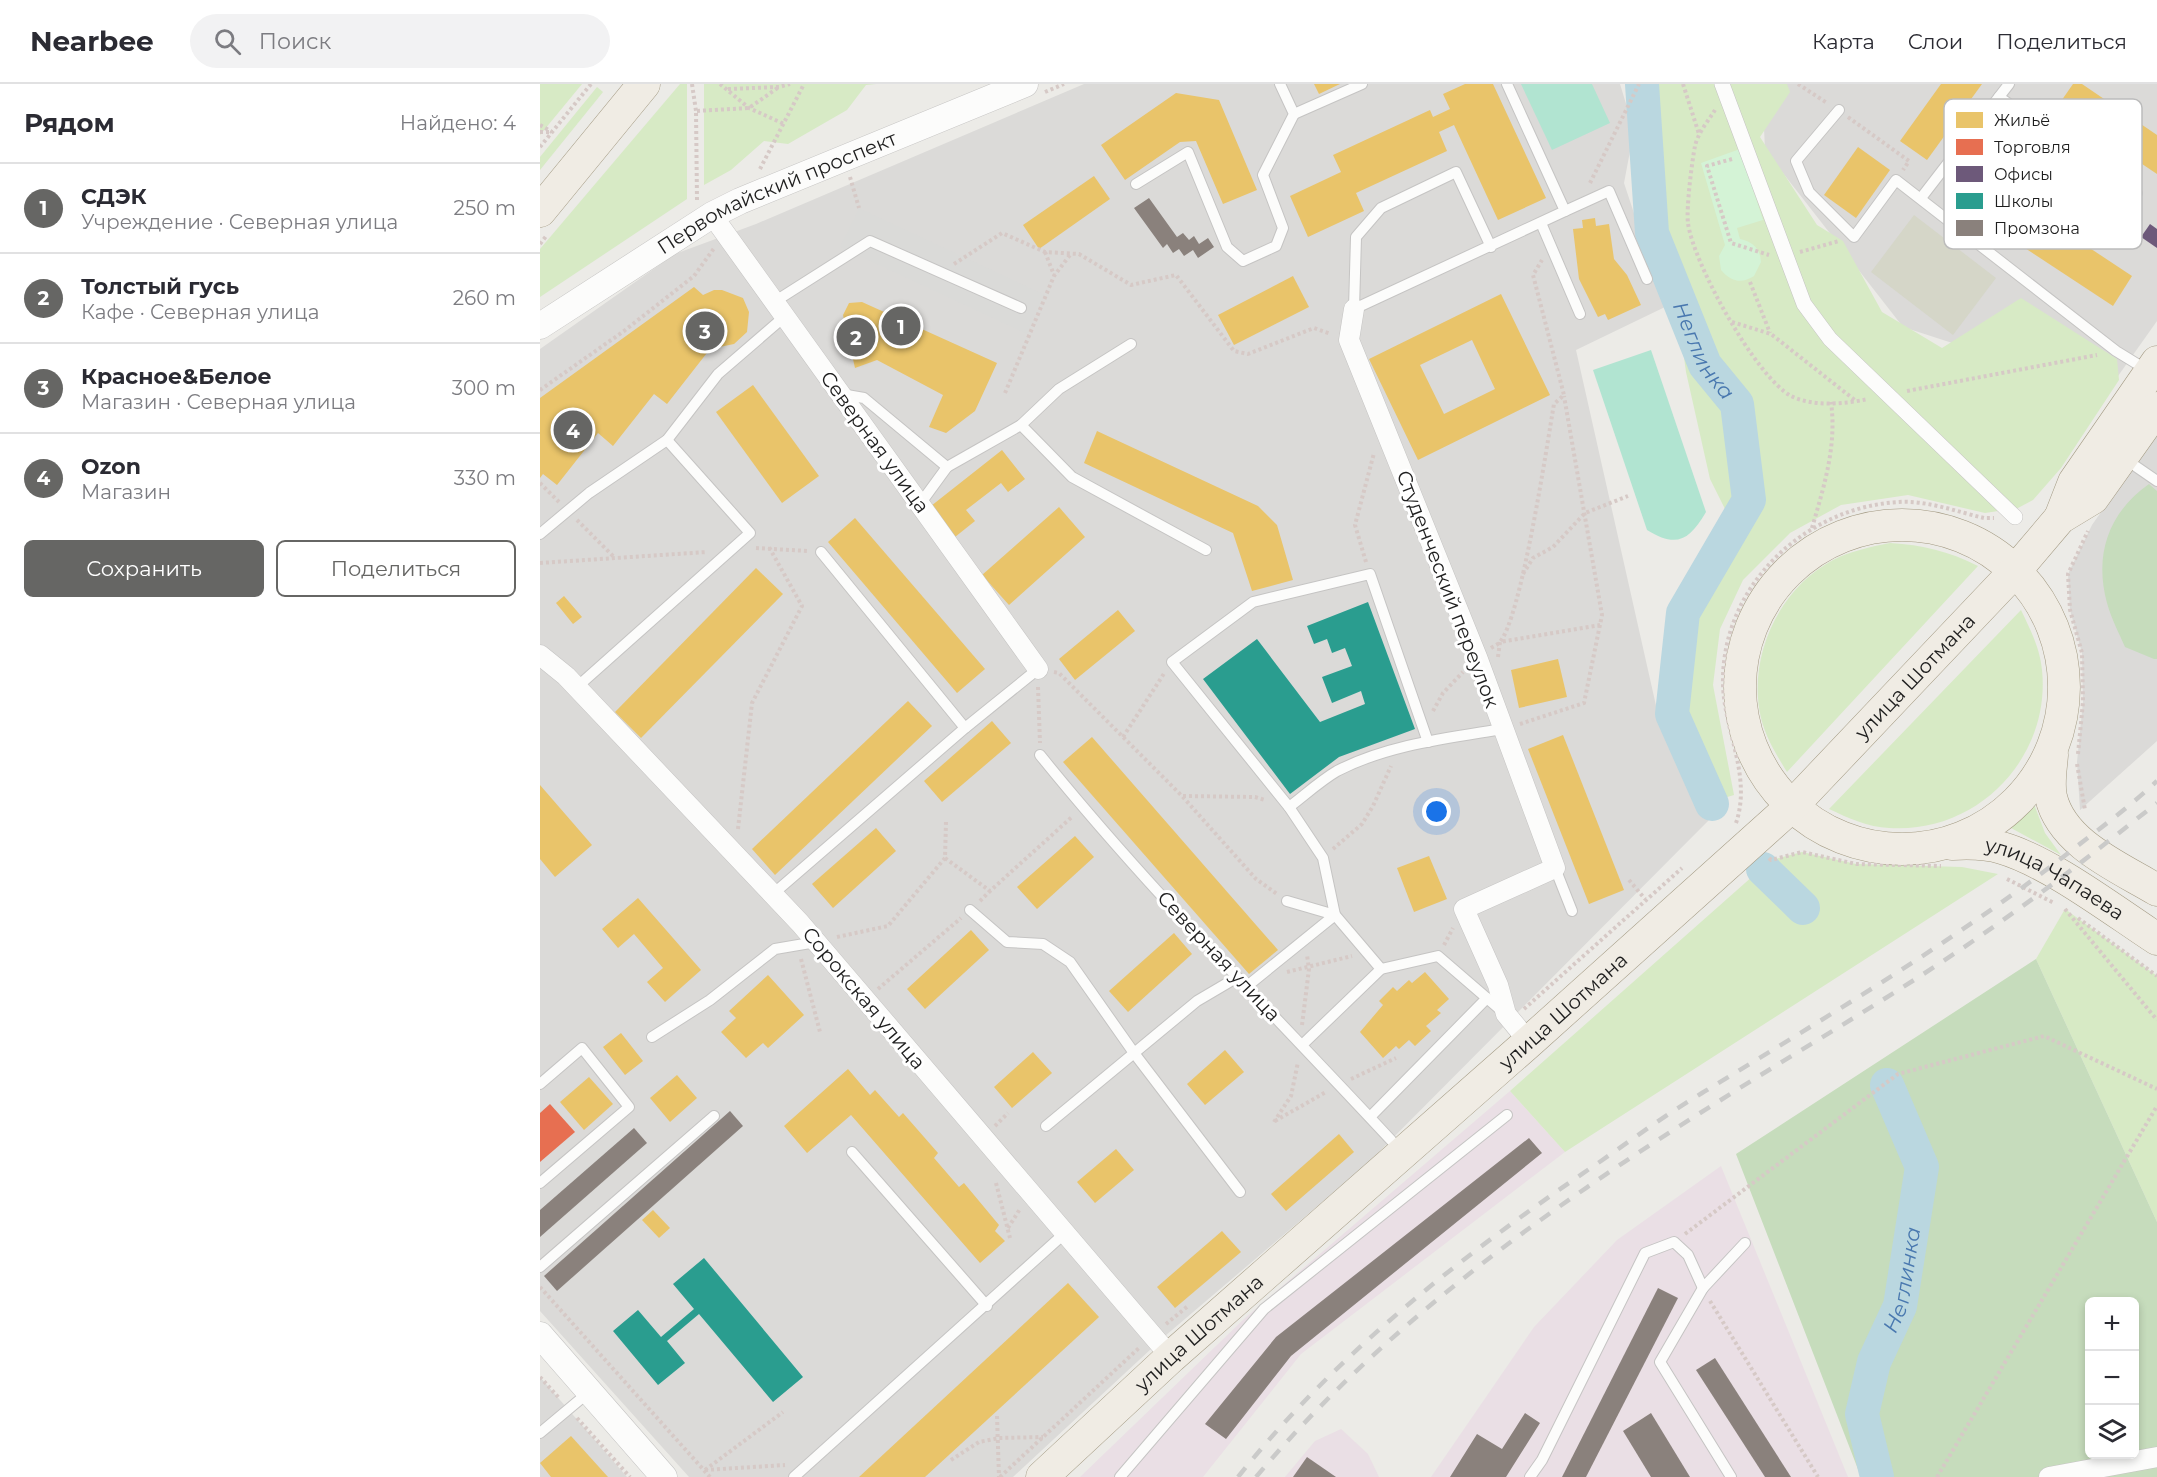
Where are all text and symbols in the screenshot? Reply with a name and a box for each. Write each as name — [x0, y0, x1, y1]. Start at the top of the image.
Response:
search box — [190, 14, 610, 68]
text: Nearbee — [30, 24, 154, 58]
icon: search — [211, 25, 244, 58]
text: Поиск — [259, 28, 331, 55]
text: Карта — [1812, 29, 1875, 54]
text: Слои — [1908, 29, 1963, 54]
text: Поделиться — [1996, 29, 2127, 54]
legend — [1944, 99, 2142, 249]
text: Рядом — [24, 107, 115, 139]
text: Найдено: 4 — [400, 111, 516, 135]
text: Жильё — [1994, 111, 2050, 130]
street label: Первомайский проспект — [653, 126, 901, 259]
text: Торговля — [1994, 138, 2071, 157]
text: Офисы — [1994, 165, 2053, 184]
text: СДЭК — [81, 183, 147, 210]
text: Школы — [1994, 192, 2053, 211]
text: 1 — [40, 196, 47, 220]
text: 250 m — [454, 196, 516, 220]
text: Учреждение · Северная улица — [81, 210, 398, 234]
text: Промзона — [1994, 219, 2080, 238]
text: Толстый гусь — [81, 273, 239, 300]
text: 2 — [38, 286, 49, 310]
text: 260 m — [453, 286, 516, 310]
water label: Неглинка — [1668, 298, 1740, 404]
text: Кафе · Северная улица — [81, 300, 319, 324]
pin: 1 — [882, 304, 920, 348]
pin: 3 — [686, 308, 724, 354]
pin: 2 — [836, 314, 876, 360]
text: Красное&Белое — [81, 363, 272, 390]
street label: Северная улица — [815, 366, 935, 518]
text: 3 — [38, 376, 49, 400]
text: 300 m — [452, 376, 516, 400]
text: Магазин · Северная улица — [81, 390, 356, 414]
pin: 4 — [554, 408, 592, 452]
text: Ozon — [81, 453, 141, 480]
text: 4 — [37, 466, 50, 490]
text: 330 m — [454, 466, 516, 490]
street label: Студенческий переулок — [1392, 467, 1505, 711]
text: Магазин — [81, 480, 171, 504]
button: Сохранить — [24, 540, 264, 597]
button: Поделиться — [276, 540, 516, 597]
street label: улица Шотмана — [1849, 609, 1980, 745]
your location — [1422, 797, 1451, 826]
street label: улица Чапаева — [1982, 832, 2129, 925]
street label: Северная улица — [1152, 886, 1286, 1026]
street label: Сорокская улица — [797, 922, 931, 1074]
street label: улица Шотмана — [1493, 948, 1632, 1075]
water label: Неглинка — [1877, 1225, 1925, 1336]
street label: улица Шотмана — [1129, 1269, 1268, 1397]
map controls — [2085, 1297, 2139, 1459]
button: + — [2085, 1297, 2139, 1351]
button: − — [2085, 1351, 2139, 1405]
button: layers — [2085, 1405, 2139, 1459]

